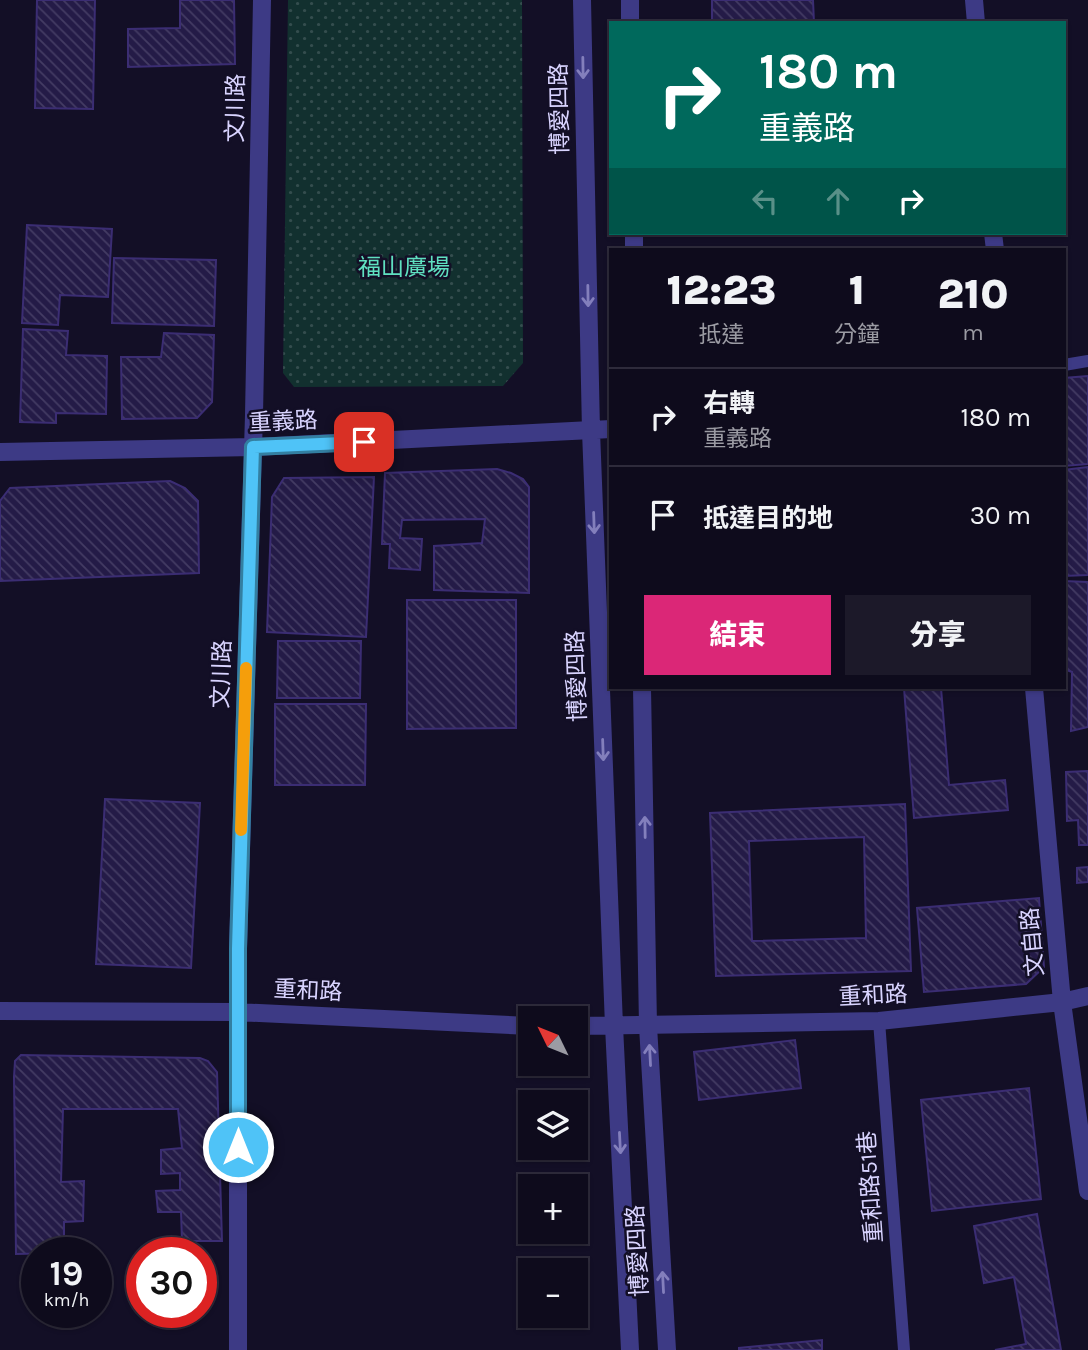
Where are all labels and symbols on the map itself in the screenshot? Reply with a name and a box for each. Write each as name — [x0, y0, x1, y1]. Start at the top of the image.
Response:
one-way arrow — [576, 56, 590, 79]
street label: 博愛四路 — [545, 63, 574, 155]
street label: 文川路 — [221, 73, 250, 143]
park label: 福山廣場 — [358, 254, 450, 281]
one-way arrow — [581, 284, 594, 307]
street label: 重義路 — [248, 406, 318, 437]
pin — [334, 412, 394, 472]
one-way arrow — [588, 511, 601, 534]
street label: 博愛四路 — [561, 630, 592, 722]
street label: 文川路 — [207, 639, 236, 709]
one-way arrow — [597, 739, 610, 762]
one-way arrow — [638, 816, 652, 839]
street label: 文自路 — [1016, 906, 1049, 978]
street label: 重和路 — [273, 975, 343, 1006]
street label: 重和路 — [838, 980, 908, 1011]
north arrow — [518, 1006, 588, 1076]
one-way arrow — [643, 1044, 656, 1067]
position arrow — [201, 1110, 275, 1184]
street label: 重和路51巷 — [853, 1130, 888, 1244]
one-way arrow — [613, 1132, 626, 1155]
street label: 博愛四路 — [622, 1204, 653, 1298]
speed limit sign: 30 — [126, 1237, 217, 1328]
one-way arrow — [656, 1271, 669, 1294]

